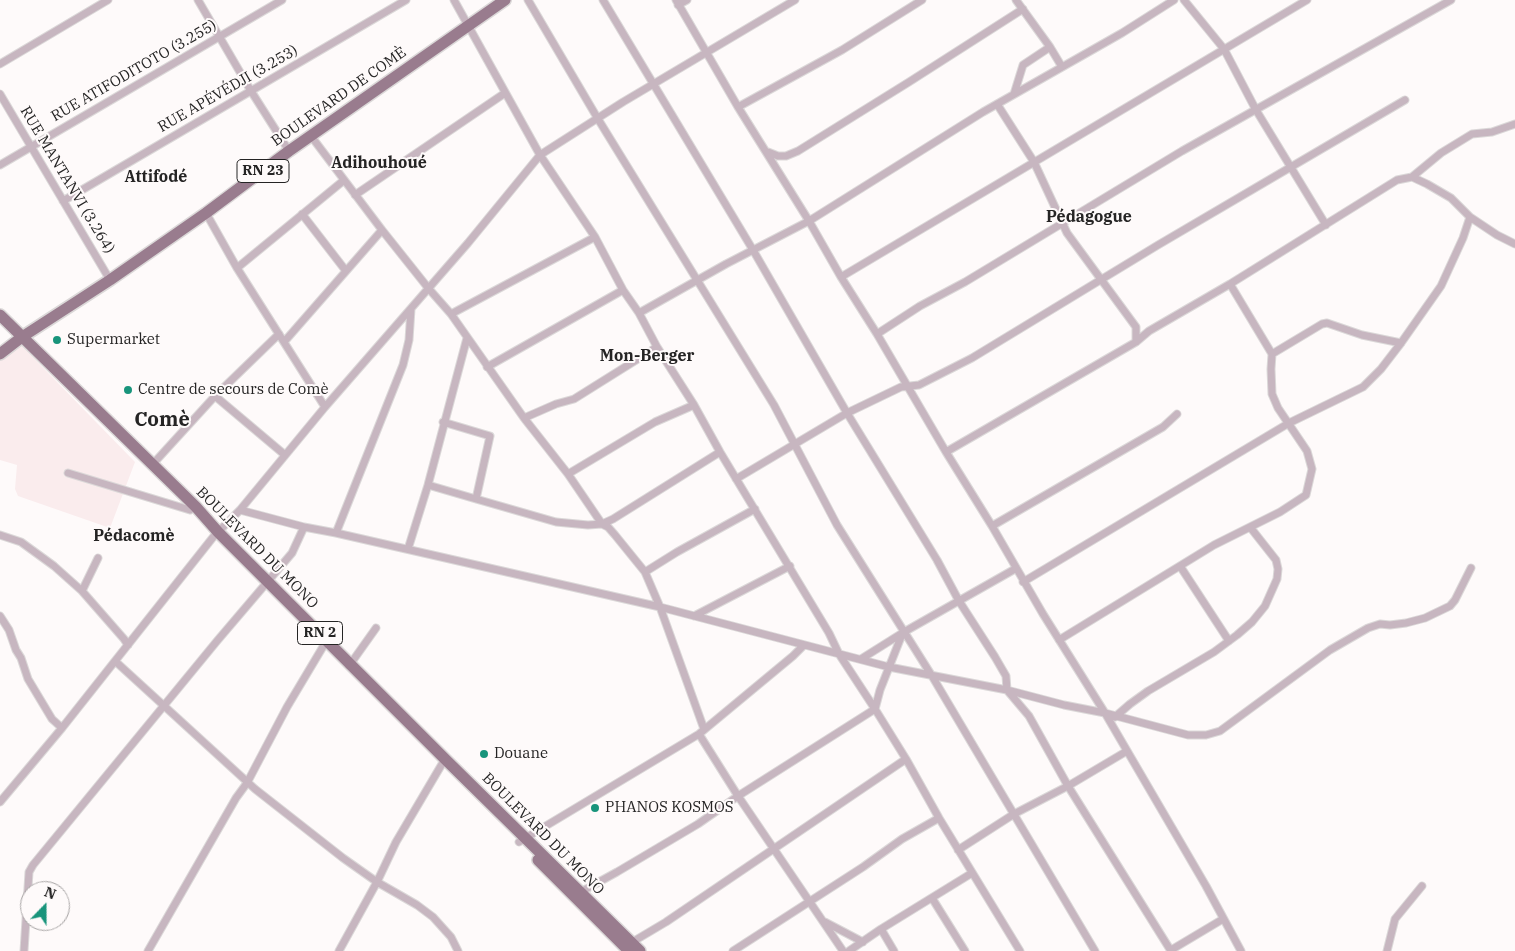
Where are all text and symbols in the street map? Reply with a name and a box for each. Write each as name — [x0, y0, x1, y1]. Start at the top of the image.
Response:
street label: RUE ATIFODITOTO (3.255) — [48, 16, 220, 126]
street label: RUE APÉVÉDJI (3.253) — [155, 42, 301, 136]
street label: BOULEVARD DE COMÈ — [268, 44, 410, 150]
street label: RUE MANTANVI (3.264) — [16, 103, 118, 257]
district label: Adihouhoué — [331, 153, 427, 173]
road number: RN 23 — [237, 160, 289, 182]
district label: Attifodé — [125, 167, 187, 187]
district label: Pédagogue — [1046, 207, 1132, 227]
place label: Supermarket — [67, 331, 160, 349]
marker: Supermarket — [51, 334, 63, 346]
district label: Mon-Berger — [600, 346, 694, 366]
place label: Centre de secours de Comè — [138, 381, 328, 399]
marker: Centre de secours de Comè — [122, 384, 134, 396]
district label: Comè — [134, 408, 190, 432]
street label: BOULEVARD DU MONO — [192, 483, 322, 613]
district label: Pédacomè — [93, 526, 175, 546]
road number: RN 2 — [298, 622, 342, 644]
place label: Douane — [494, 745, 548, 763]
marker: Douane — [478, 748, 490, 760]
street label: BOULEVARD DU MONO — [478, 769, 608, 899]
place label: PHANOS KOSMOS — [605, 799, 734, 817]
marker: PHANOS KOSMOS — [589, 802, 601, 814]
north arrow — [20, 881, 70, 931]
text: N — [42, 883, 59, 903]

